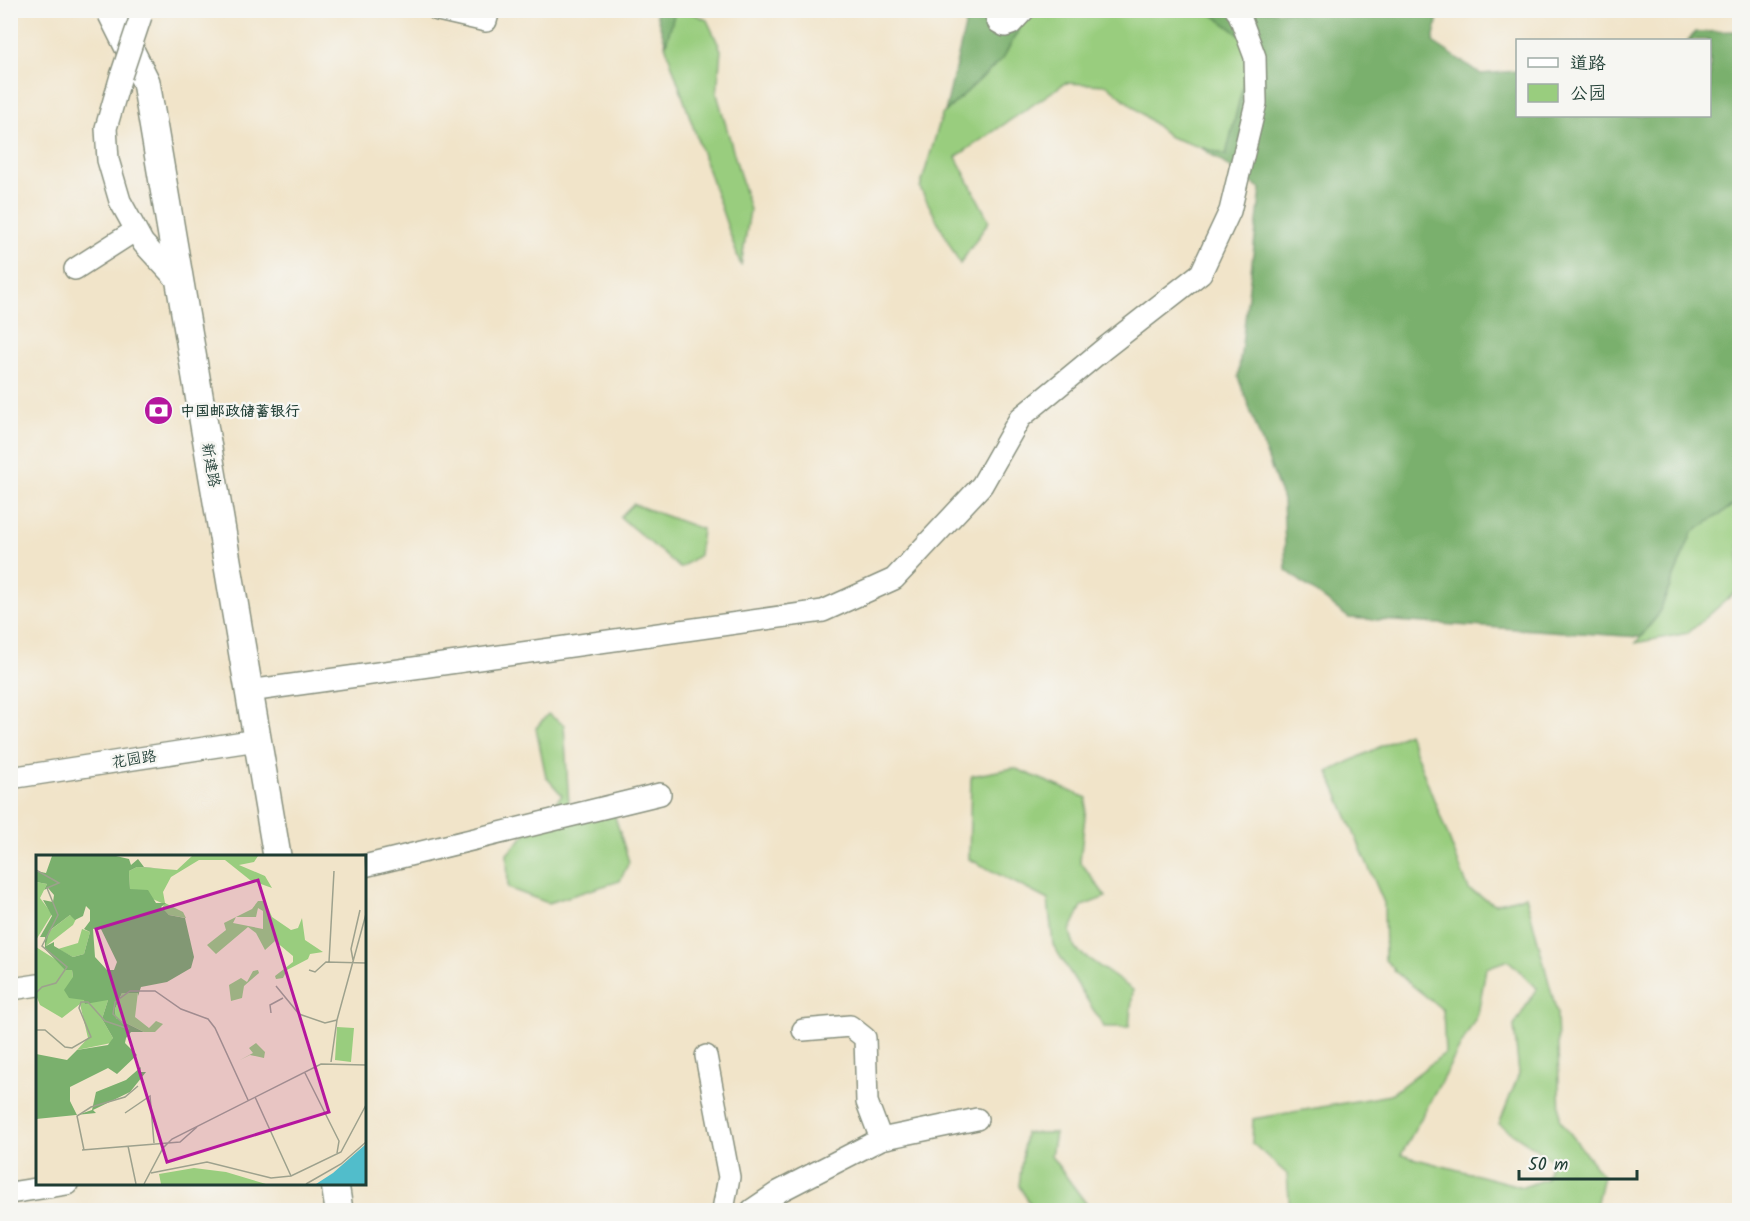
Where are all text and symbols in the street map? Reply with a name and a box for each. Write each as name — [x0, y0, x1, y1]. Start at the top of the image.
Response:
legend — [1516, 39, 1711, 117]
text: 道路 — [1570, 50, 1606, 79]
text: 公园 — [1570, 80, 1606, 109]
bank icon: 中国邮政储蓄银行 — [143, 395, 175, 427]
place label: 中国邮政储蓄银行 — [180, 400, 300, 424]
street label: 新建路 — [194, 441, 226, 489]
street label: 花园路 — [110, 745, 158, 775]
inset map — [36, 855, 366, 1185]
scale bar — [1519, 1143, 1638, 1181]
text: 50 m — [1528, 1151, 1568, 1180]

